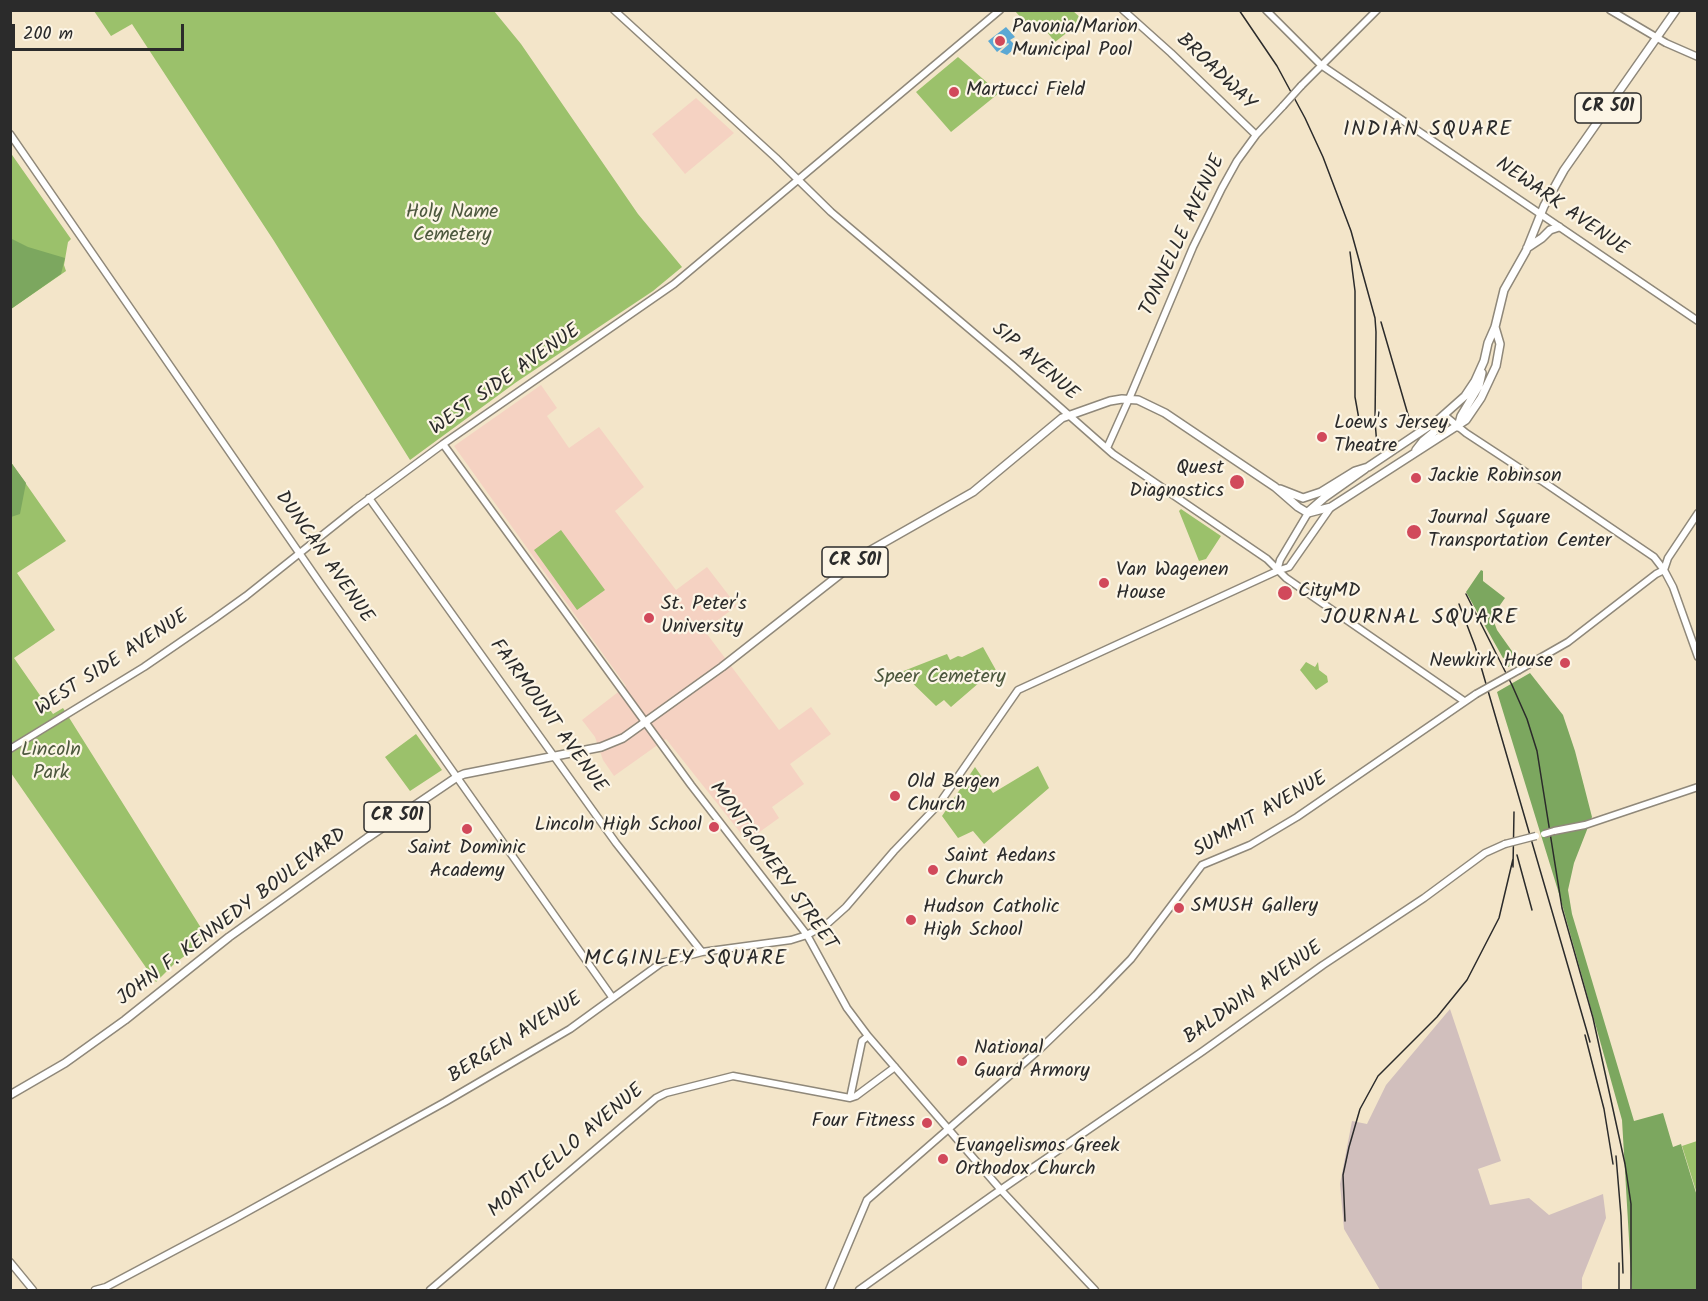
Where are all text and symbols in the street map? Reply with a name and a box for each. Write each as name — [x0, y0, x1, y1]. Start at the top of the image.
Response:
scale bar — [15, 12, 188, 50]
place label: Pavonia/Marion Municipal Pool — [1012, 17, 1138, 64]
text: 200 m — [23, 20, 73, 49]
street label: BROADWAY — [1170, 29, 1260, 117]
marker: Pavonia/Marion Municipal Pool — [993, 34, 1007, 48]
place label: Martucci Field — [966, 80, 1085, 104]
marker: Martucci Field — [947, 85, 961, 99]
road number: CR 501 — [1575, 93, 1641, 123]
district label: INDIAN SQUARE — [1343, 118, 1513, 144]
street label: TONNELLE AVENUE — [1136, 152, 1232, 320]
street label: NEWARK AVENUE — [1490, 153, 1632, 263]
park label: Holy Name Cemetery — [406, 202, 498, 249]
street label: SIP AVENUE — [986, 319, 1082, 407]
street label: WEST SIDE AVENUE — [426, 320, 586, 442]
place label: Loew's Jersey Theatre — [1334, 413, 1448, 460]
marker: Loew's Jersey Theatre — [1315, 430, 1329, 444]
place label: Quest Diagnostics — [1129, 458, 1224, 505]
place label: Jackie Robinson — [1428, 466, 1562, 490]
marker: Jackie Robinson — [1409, 471, 1423, 485]
marker: Quest Diagnostics — [1228, 473, 1246, 491]
street label: DUNCAN AVENUE — [268, 487, 378, 629]
place label: Journal Square Transportation Center — [1428, 508, 1611, 555]
marker: Journal Square Transportation Center — [1405, 523, 1423, 541]
road number: CR 501 — [822, 547, 888, 577]
place label: Van Wagenen House — [1116, 560, 1229, 607]
marker: Van Wagenen House — [1097, 576, 1111, 590]
place label: CityMD — [1298, 581, 1361, 605]
marker: CityMD — [1276, 584, 1294, 602]
place label: St. Peter's University — [661, 594, 747, 641]
street label: WEST SIDE AVENUE — [32, 606, 194, 722]
district label: JOURNAL SQUARE — [1321, 606, 1519, 632]
marker: St. Peter's University — [642, 611, 656, 625]
street label: FAIRMOUNT AVENUE — [483, 635, 611, 799]
place label: Newkirk House — [1429, 651, 1553, 675]
marker: Newkirk House — [1558, 656, 1572, 670]
park label: Speer Cemetery — [874, 667, 1006, 691]
park label: Lincoln Park — [21, 740, 81, 787]
street label: SUMMIT AVENUE — [1190, 768, 1332, 864]
place label: Old Bergen Church — [907, 772, 1000, 819]
street label: MONTGOMERY STREET — [703, 778, 841, 956]
marker: Old Bergen Church — [888, 789, 902, 803]
road number: CR 501 — [364, 802, 430, 832]
place label: Lincoln High School — [534, 815, 702, 839]
marker: Lincoln High School — [707, 820, 721, 834]
marker: Saint Dominic Academy — [460, 822, 474, 836]
street label: JOHN F. KENNEDY BOULEVARD — [113, 824, 353, 1012]
place label: Saint Dominic Academy — [408, 838, 526, 885]
place label: Saint Aedans Church — [945, 846, 1056, 893]
marker: Saint Aedans Church — [926, 863, 940, 877]
place label: SMUSH Gallery — [1191, 896, 1318, 920]
place label: Hudson Catholic High School — [923, 897, 1060, 944]
marker: SMUSH Gallery — [1172, 901, 1186, 915]
marker: Hudson Catholic High School — [904, 913, 918, 927]
street label: BALDWIN AVENUE — [1180, 937, 1328, 1051]
district label: MCGINLEY SQUARE — [584, 947, 788, 973]
street label: BERGEN AVENUE — [445, 988, 587, 1090]
place label: National Guard Armory — [974, 1038, 1090, 1085]
marker: National Guard Armory — [955, 1054, 969, 1068]
street label: MONTICELLO AVENUE — [484, 1080, 650, 1224]
place label: Four Fitness — [812, 1111, 915, 1135]
marker: Four Fitness — [920, 1116, 934, 1130]
place label: Evangelismos Greek Orthodox Church — [955, 1136, 1120, 1183]
marker: Evangelismos Greek Orthodox Church — [936, 1152, 950, 1166]

